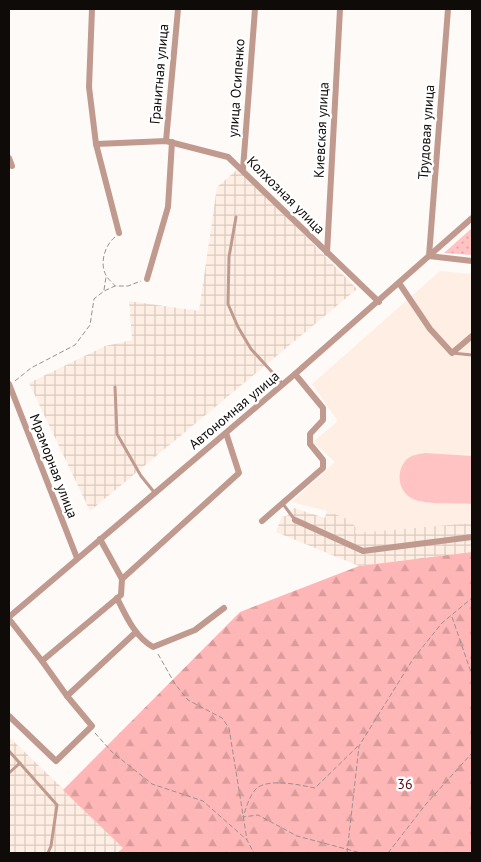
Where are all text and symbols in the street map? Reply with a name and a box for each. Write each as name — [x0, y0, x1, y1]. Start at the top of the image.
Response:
street label: Гранитная улица — [146, 23, 172, 125]
street label: улица Осипенко — [224, 38, 248, 138]
street label: Киевская улица — [309, 81, 333, 179]
street label: Трудовая улица — [414, 84, 438, 180]
street label: Колхозная улица — [243, 152, 329, 238]
street label: Автономная улица — [185, 367, 283, 453]
street label: Мраморная улица — [26, 411, 82, 521]
park label: 36 — [397, 775, 413, 793]

